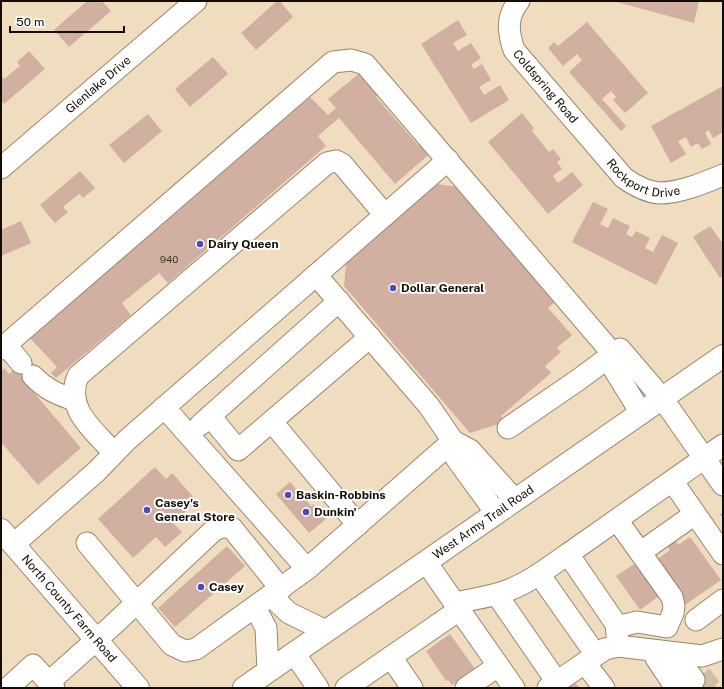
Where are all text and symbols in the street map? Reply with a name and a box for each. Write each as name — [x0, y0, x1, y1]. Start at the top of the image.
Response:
scale bar — [10, 8, 124, 34]
text: 50 m — [16, 15, 44, 29]
street label: Coldspring Road — [510, 47, 581, 126]
street label: Glenlake Drive — [63, 53, 134, 116]
street label: Rockport Drive — [604, 156, 682, 200]
place label: Dairy Queen — [208, 237, 279, 251]
marker: Dairy Queen — [195, 239, 205, 249]
house number: 940 — [160, 253, 178, 265]
place label: Dollar General — [401, 281, 484, 295]
marker: Dollar General — [388, 283, 398, 293]
street label: West Army Trail Road — [430, 482, 536, 562]
place label: Baskin-Robbins — [296, 488, 386, 502]
marker: Baskin-Robbins — [283, 490, 293, 500]
place label: Casey's General Store — [155, 496, 235, 524]
marker: Casey's General Store — [142, 505, 152, 515]
place label: Dunkin' — [314, 505, 357, 519]
marker: Dunkin' — [301, 507, 311, 517]
street label: North County Farm Road — [19, 552, 120, 665]
place label: Casey — [209, 580, 244, 594]
marker: Casey — [196, 582, 206, 592]

